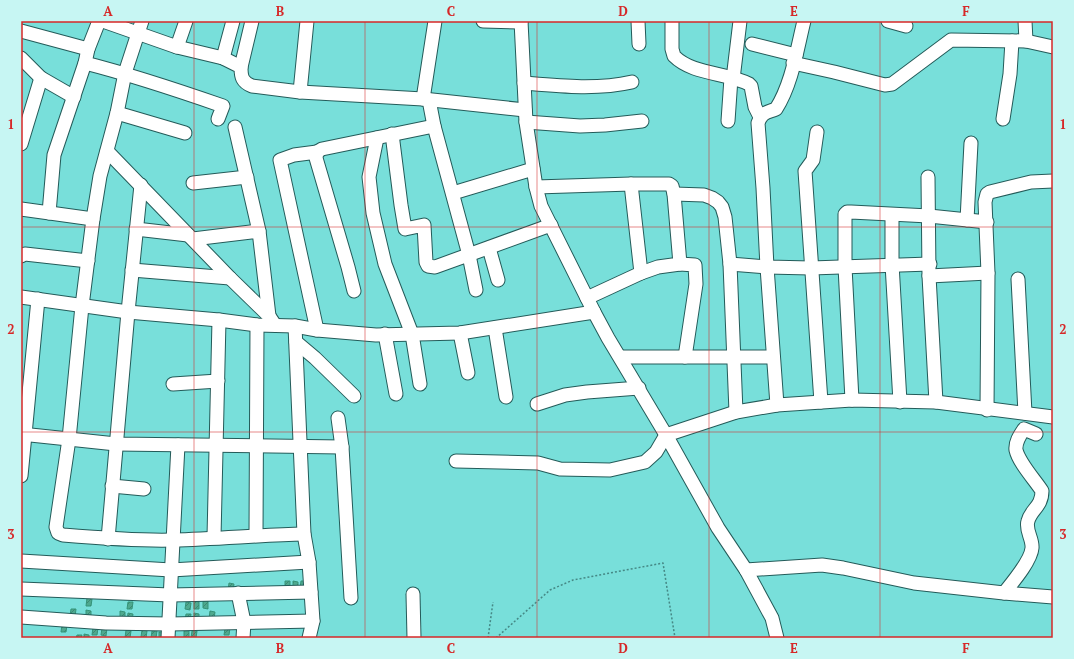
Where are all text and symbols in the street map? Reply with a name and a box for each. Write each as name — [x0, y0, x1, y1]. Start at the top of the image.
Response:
text: A — [103, 2, 113, 20]
text: B — [276, 2, 284, 20]
text: C — [447, 2, 455, 20]
text: D — [618, 2, 628, 20]
text: E — [790, 2, 798, 20]
text: F — [962, 2, 970, 20]
text: 1 — [7, 115, 15, 133]
text: 1 — [1059, 115, 1067, 133]
text: 2 — [7, 320, 15, 338]
text: 2 — [1059, 320, 1067, 338]
text: 3 — [7, 525, 15, 543]
text: 3 — [1059, 525, 1067, 543]
text: A — [103, 639, 113, 657]
text: B — [276, 639, 284, 657]
text: C — [447, 639, 455, 657]
text: D — [618, 639, 628, 657]
text: E — [790, 639, 798, 657]
text: F — [962, 639, 970, 657]

